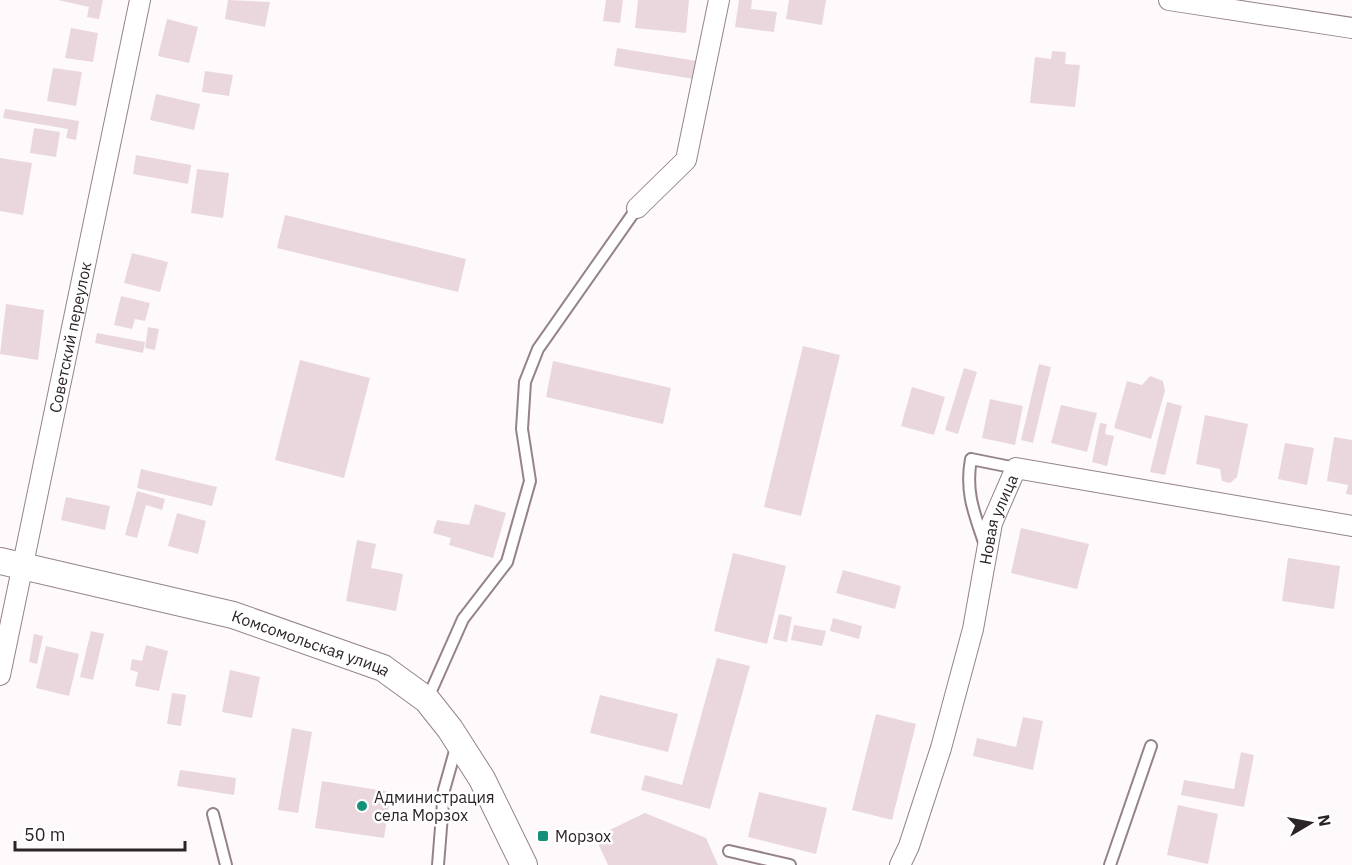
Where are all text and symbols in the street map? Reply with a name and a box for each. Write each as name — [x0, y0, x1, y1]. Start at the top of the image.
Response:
street label: Советский переулок — [45, 260, 96, 415]
street label: Новая улица — [975, 471, 1022, 566]
street label: Комсомольская улица — [229, 605, 395, 680]
place label: Администрация села Морзох — [374, 787, 495, 825]
north arrow — [1280, 793, 1340, 853]
marker: Администрация села Морзох — [355, 799, 369, 813]
text: N — [1314, 813, 1336, 828]
scale bar — [15, 814, 184, 852]
text: 50 m — [24, 823, 66, 846]
place label: Морзох — [555, 826, 611, 846]
marker: Морзох — [536, 829, 550, 843]

